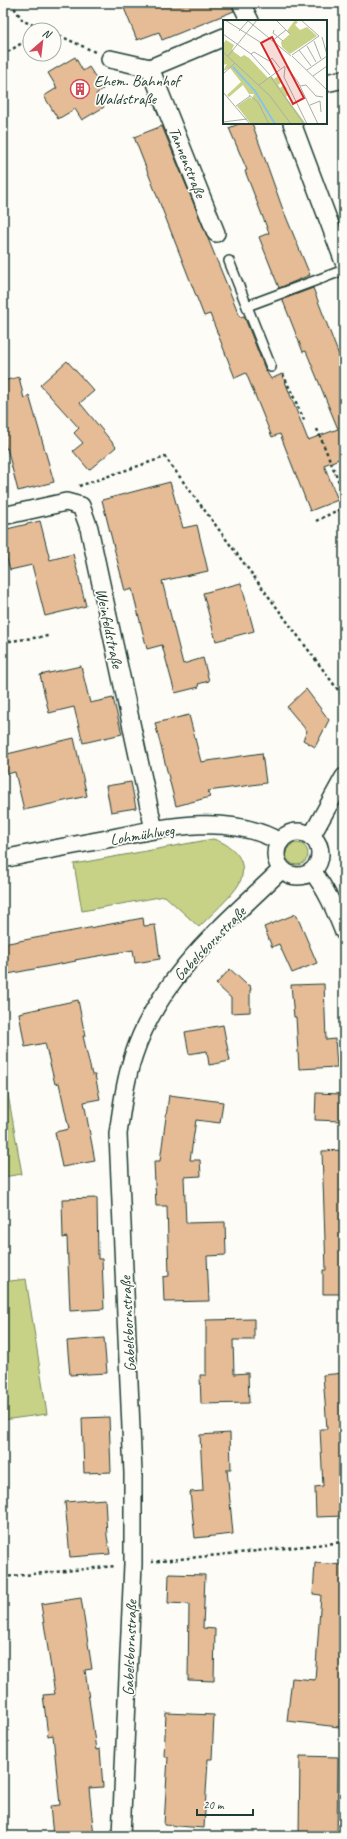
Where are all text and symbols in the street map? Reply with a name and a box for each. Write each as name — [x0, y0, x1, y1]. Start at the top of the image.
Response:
inset map — [223, 20, 327, 124]
north arrow — [22, 22, 62, 62]
text: N — [40, 25, 55, 42]
place label: Ehem. Bahnhof Waldstraße — [94, 71, 183, 109]
building icon: Ehem. Bahnhof Waldstraße — [69, 78, 91, 100]
street label: Tannenstraße — [164, 124, 211, 202]
street label: Weinfeldstraße — [91, 587, 128, 672]
street label: Lohmühlweg — [109, 820, 177, 850]
street label: Gabelsbornstraße — [169, 901, 251, 985]
street label: Gabelsbornstraße — [115, 1274, 140, 1372]
street label: Gabelsbornstraße — [118, 1598, 142, 1696]
scale bar — [197, 1791, 253, 1817]
text: 20 m — [203, 1797, 225, 1813]

